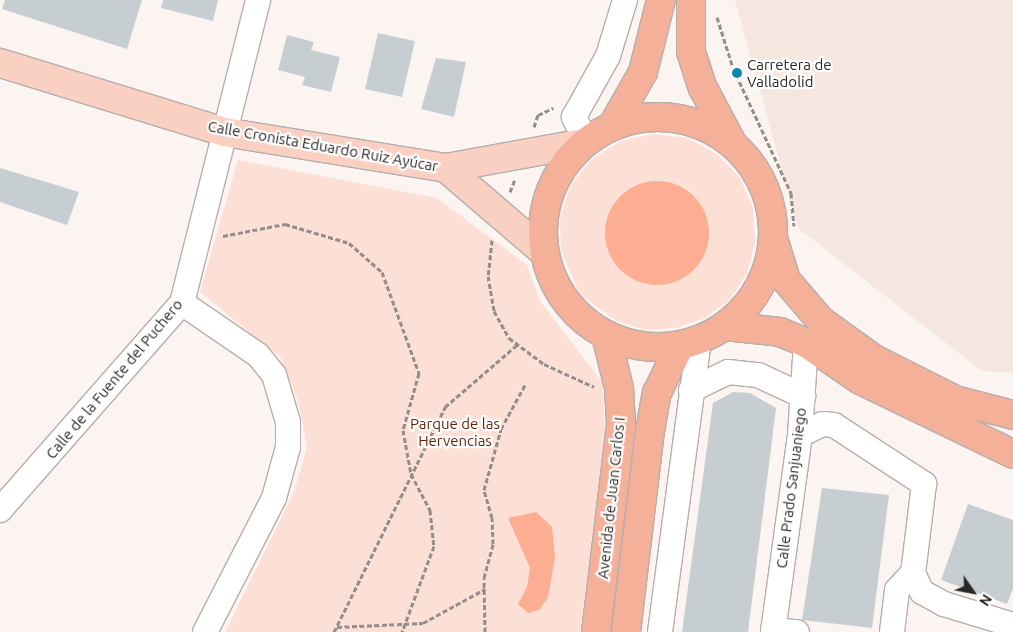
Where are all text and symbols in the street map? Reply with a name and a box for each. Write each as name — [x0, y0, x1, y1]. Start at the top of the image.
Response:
place label: Carretera de Valladolid — [747, 55, 832, 90]
marker: Carretera de Valladolid — [731, 67, 743, 79]
street label: Calle Cronista Eduardo Ruiz Ayúcar — [206, 117, 440, 175]
street label: Calle de la Fuente del Puchero — [42, 295, 186, 463]
street label: Calle Prado Sanjuaniego — [772, 407, 810, 569]
park label: Parque de las Hervencias — [410, 414, 500, 449]
street label: Avenida de Juan Carlos I — [594, 416, 628, 580]
north arrow — [948, 567, 998, 617]
text: N — [976, 591, 995, 609]

